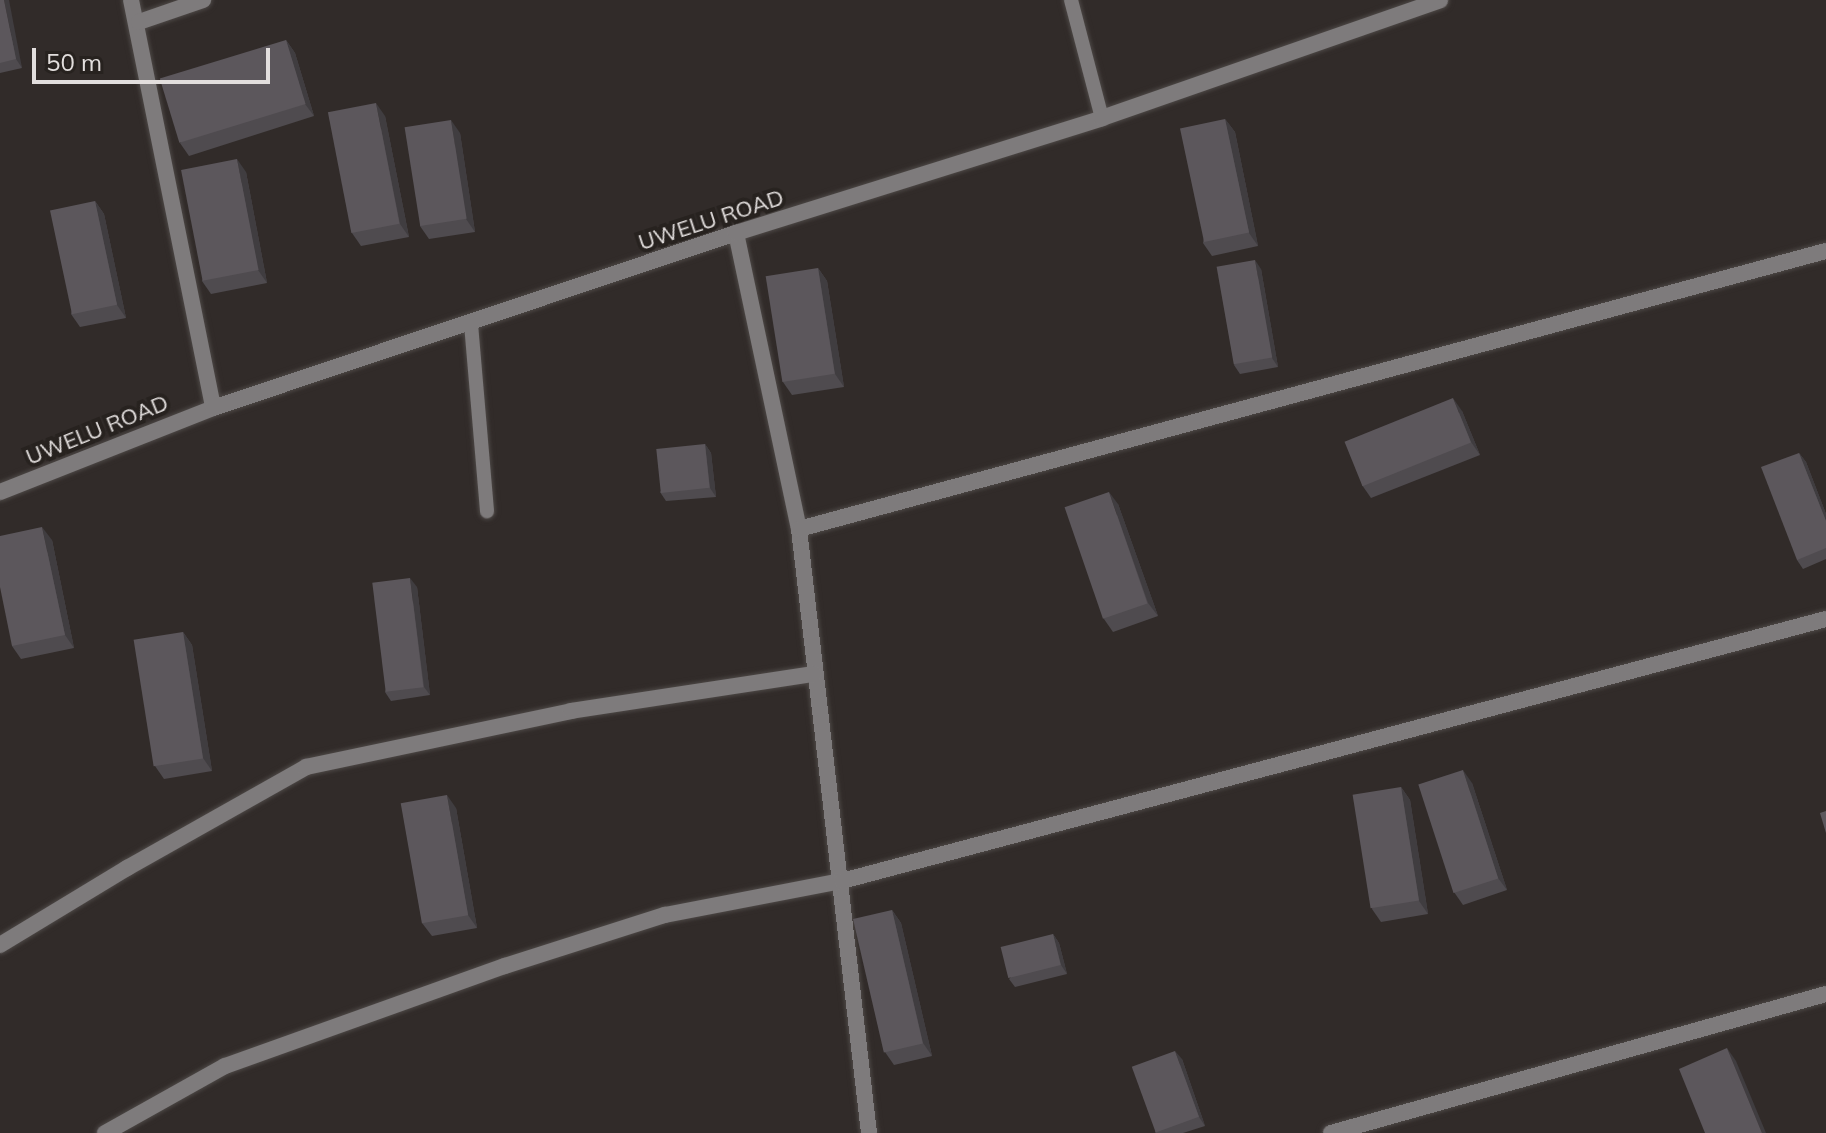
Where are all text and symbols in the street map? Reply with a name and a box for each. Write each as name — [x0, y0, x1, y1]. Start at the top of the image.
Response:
scale bar — [36, 32, 274, 82]
text: 50 m — [46, 47, 102, 77]
street label: UWELU ROAD — [635, 184, 787, 256]
street label: UWELU ROAD — [22, 389, 172, 471]

